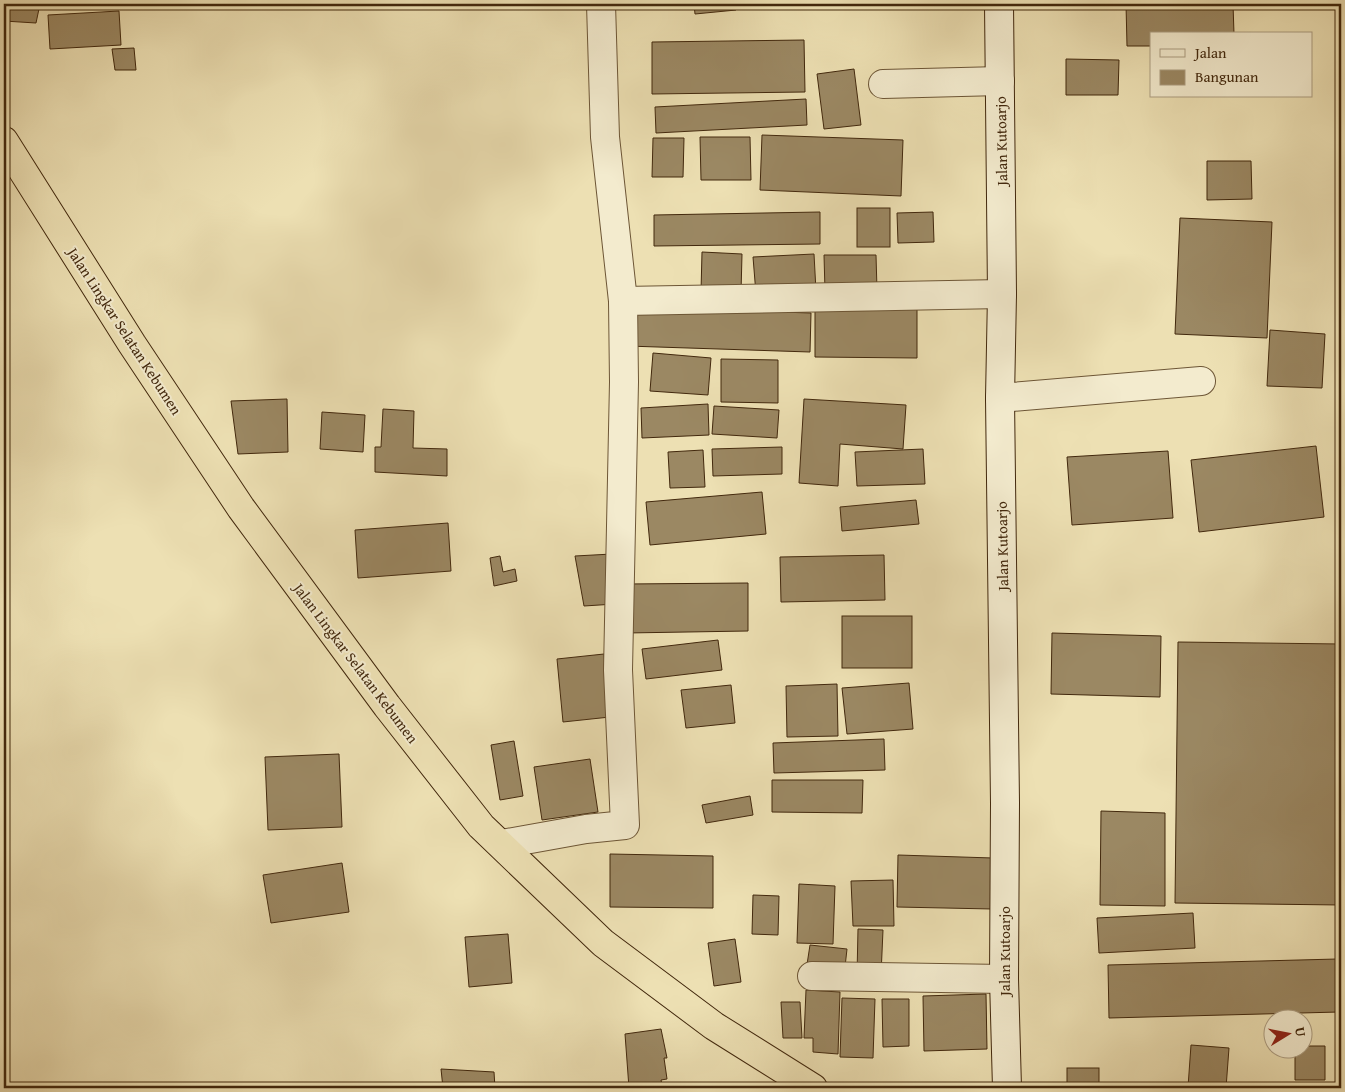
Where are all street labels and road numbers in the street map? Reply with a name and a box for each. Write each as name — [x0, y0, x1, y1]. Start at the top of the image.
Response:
street label: Jalan Kutoarjo — [990, 96, 1012, 188]
street label: Jalan Lingkar Selatan Kebumen — [62, 242, 187, 419]
street label: Jalan Kutoarjo — [991, 501, 1013, 593]
street label: Jalan Lingkar Selatan Kebumen — [288, 577, 424, 748]
street label: Jalan Kutoarjo — [994, 906, 1015, 998]

